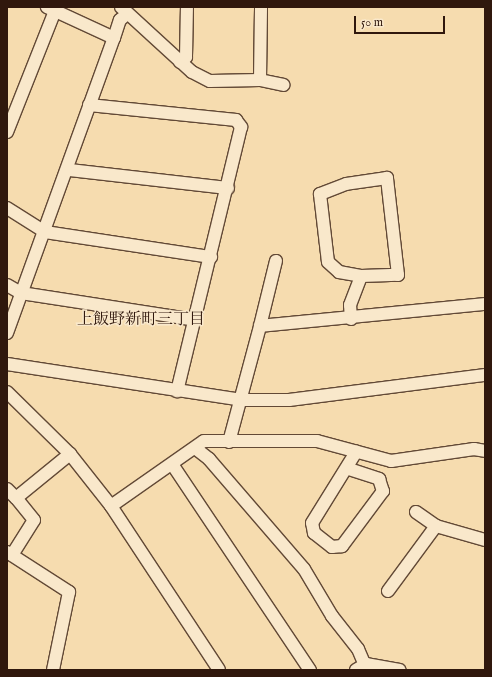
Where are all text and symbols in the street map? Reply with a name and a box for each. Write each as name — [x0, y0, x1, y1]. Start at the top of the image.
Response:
scale bar — [356, 8, 447, 34]
text: 50 m — [361, 15, 383, 30]
district label: 上飯野新町三丁目 — [77, 310, 205, 330]

